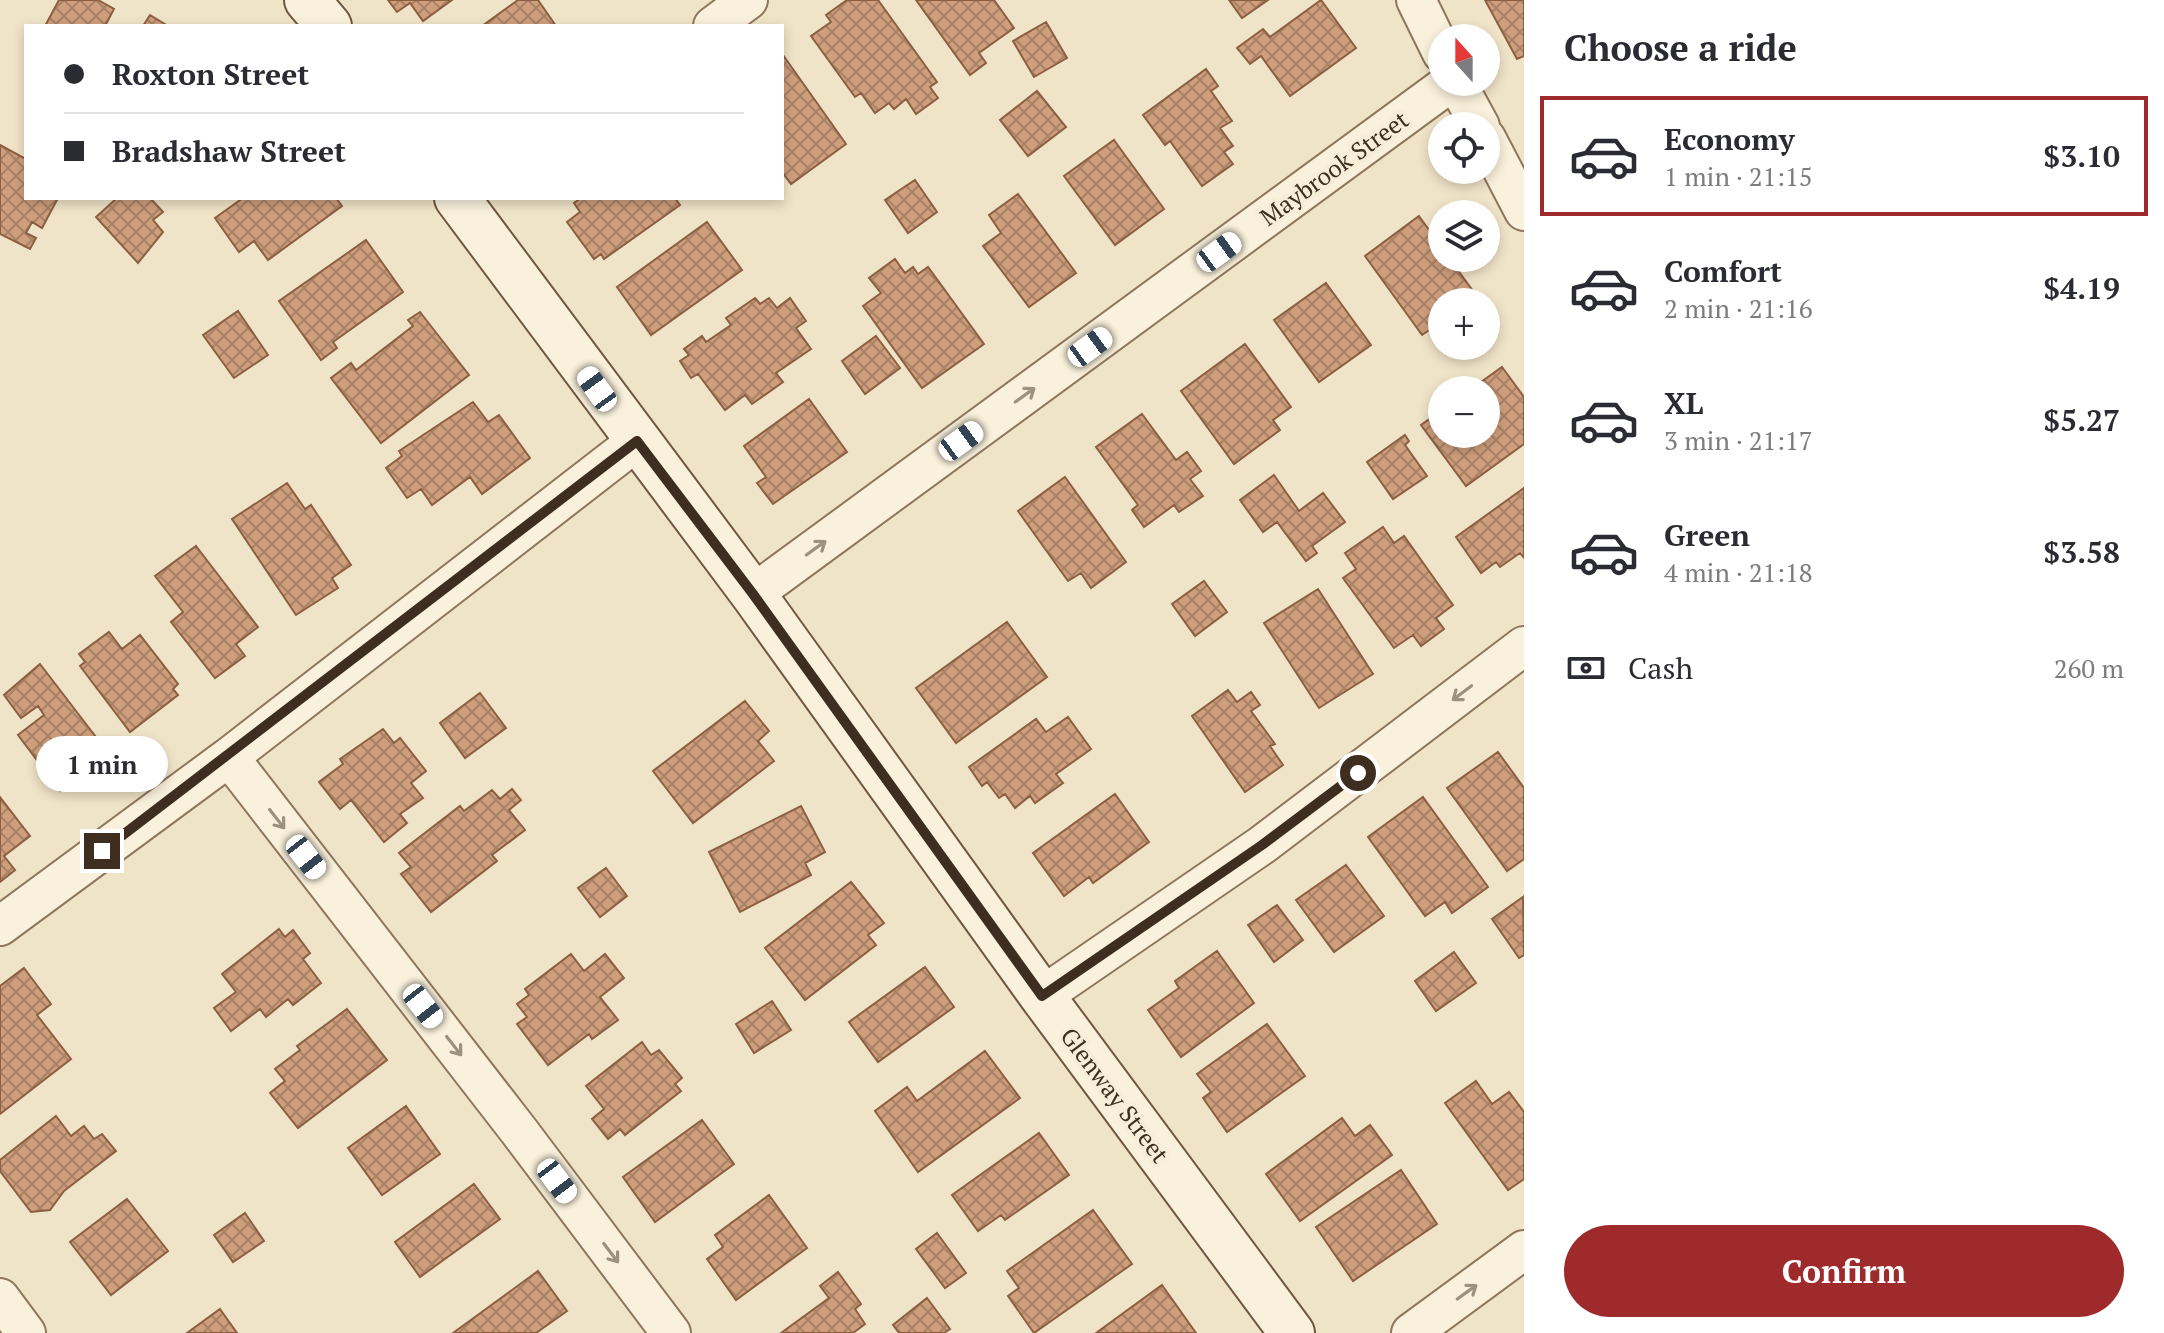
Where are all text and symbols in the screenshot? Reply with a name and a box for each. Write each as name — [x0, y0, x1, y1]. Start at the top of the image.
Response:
north arrow — [1428, 24, 1500, 96]
map controls — [1428, 24, 1500, 448]
text: Choose a ride — [1564, 24, 1797, 71]
text: Roxton Street — [112, 54, 309, 94]
street label: Maybrook Street — [1253, 103, 1415, 233]
button: locate — [1428, 112, 1500, 184]
text: Economy — [1664, 119, 1795, 159]
icon: car — [1568, 120, 1640, 192]
text: Bradshaw Street — [112, 131, 346, 171]
text: $3.10 — [2043, 136, 2120, 176]
text: 1 min · 21:15 — [1664, 159, 1813, 193]
button: layers — [1428, 200, 1500, 272]
car — [1193, 228, 1245, 276]
text: Comfort — [1664, 251, 1782, 291]
icon: car — [1568, 252, 1640, 324]
text: $4.19 — [2043, 268, 2120, 308]
button: + — [1428, 288, 1500, 360]
text: 2 min · 21:16 — [1664, 291, 1813, 325]
car — [1064, 323, 1116, 371]
car — [573, 363, 621, 415]
button: − — [1428, 376, 1500, 448]
text: XL — [1664, 383, 1703, 423]
icon: car — [1568, 384, 1640, 456]
one-way arrow — [1014, 386, 1036, 403]
text: $5.27 — [2043, 400, 2120, 440]
car — [935, 417, 987, 465]
text: 3 min · 21:17 — [1664, 423, 1813, 457]
text: Green — [1664, 515, 1750, 555]
icon: car — [1568, 516, 1640, 588]
text: $3.58 — [2043, 532, 2120, 572]
one-way arrow — [804, 540, 826, 557]
text: 4 min · 21:18 — [1664, 555, 1813, 589]
icon: cash — [1564, 646, 1608, 690]
text: Cash — [1628, 648, 1693, 688]
text: 260 m — [2054, 651, 2124, 685]
one-way arrow — [1452, 685, 1473, 702]
callout: 1 min — [36, 735, 168, 791]
text: 1 min — [66, 747, 138, 781]
route start — [1340, 755, 1376, 791]
one-way arrow — [268, 808, 285, 829]
car — [282, 831, 330, 883]
route end — [84, 833, 120, 869]
car — [399, 980, 447, 1032]
street label: Glenway Street — [1054, 1021, 1176, 1169]
one-way arrow — [445, 1035, 462, 1056]
car — [533, 1155, 581, 1207]
button: Confirm — [1564, 1225, 2124, 1317]
one-way arrow — [603, 1242, 620, 1263]
one-way arrow — [1456, 1283, 1478, 1300]

